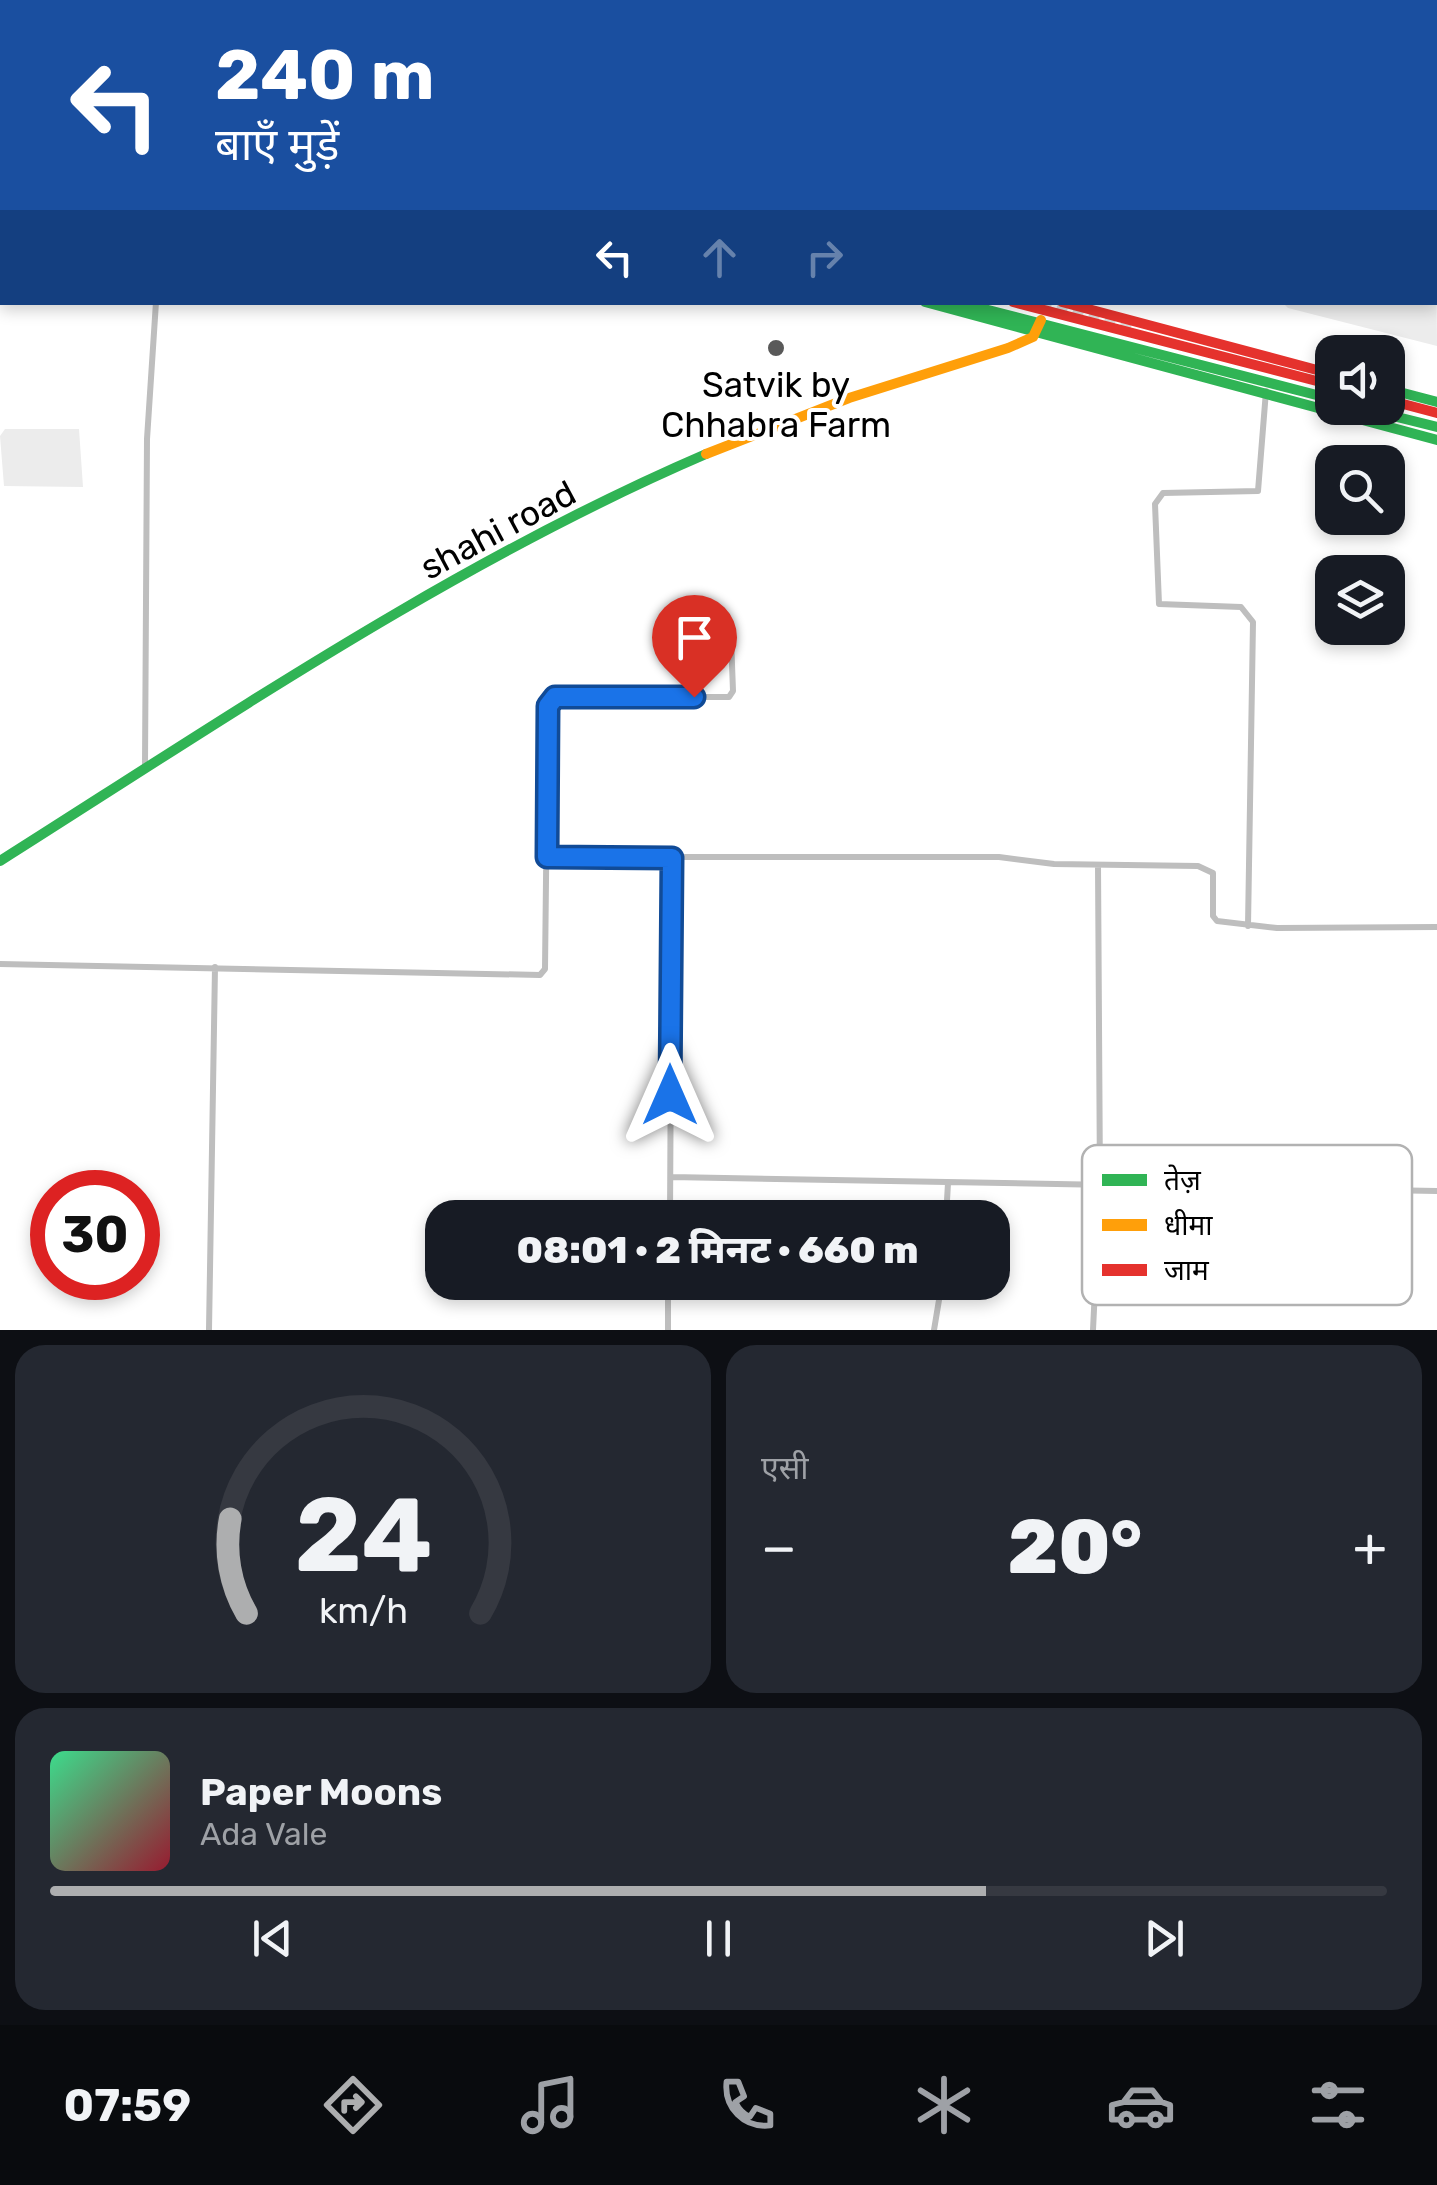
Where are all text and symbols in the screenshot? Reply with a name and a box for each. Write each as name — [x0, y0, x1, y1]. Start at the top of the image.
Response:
text: 240 m — [215, 34, 435, 117]
icon: left — [50, 40, 180, 170]
text: बाएँ मुड़ें — [215, 118, 339, 171]
icon: left — [587, 230, 642, 285]
icon: ahead — [692, 230, 747, 285]
icon: right — [797, 230, 852, 285]
map controls — [1315, 335, 1405, 645]
button: sound — [1315, 335, 1405, 425]
marker: Satvik by Chhabra Farm — [765, 337, 787, 359]
place label: Satvik by Chhabra Farm — [661, 364, 891, 446]
button: search — [1315, 445, 1405, 535]
street label: shahi road — [413, 472, 583, 588]
button: layers — [1315, 555, 1405, 645]
pin — [652, 595, 737, 698]
icon: arrive — [667, 610, 722, 665]
position arrow — [618, 1043, 722, 1147]
legend — [1082, 1145, 1412, 1305]
text: तेज़ — [1164, 1164, 1202, 1197]
speed limit sign: 30 — [30, 1170, 160, 1300]
text: धीमा — [1164, 1209, 1213, 1242]
text: 08:01 · 2 मिनट · 660 m — [516, 1227, 919, 1273]
text: जाम — [1164, 1254, 1210, 1287]
text: एसी — [761, 1449, 809, 1487]
text: 24 — [294, 1474, 432, 1597]
text: 20° — [1007, 1503, 1142, 1592]
text: − — [761, 1515, 797, 1580]
text: + — [1353, 1515, 1387, 1580]
text: km/h — [318, 1590, 408, 1632]
text: Paper Moons — [200, 1769, 442, 1815]
text: Ada Vale — [200, 1815, 327, 1853]
icon: previous — [245, 1911, 300, 1966]
icon: pause — [691, 1911, 746, 1966]
icon: next — [1137, 1911, 1192, 1966]
icon: directions — [318, 2070, 388, 2140]
icon: music — [515, 2070, 585, 2140]
icon: phone — [712, 2070, 782, 2140]
icon: climate — [909, 2070, 979, 2140]
icon: car — [1106, 2070, 1176, 2140]
icon: filters — [1303, 2070, 1373, 2140]
text: 07:59 — [64, 2079, 191, 2132]

